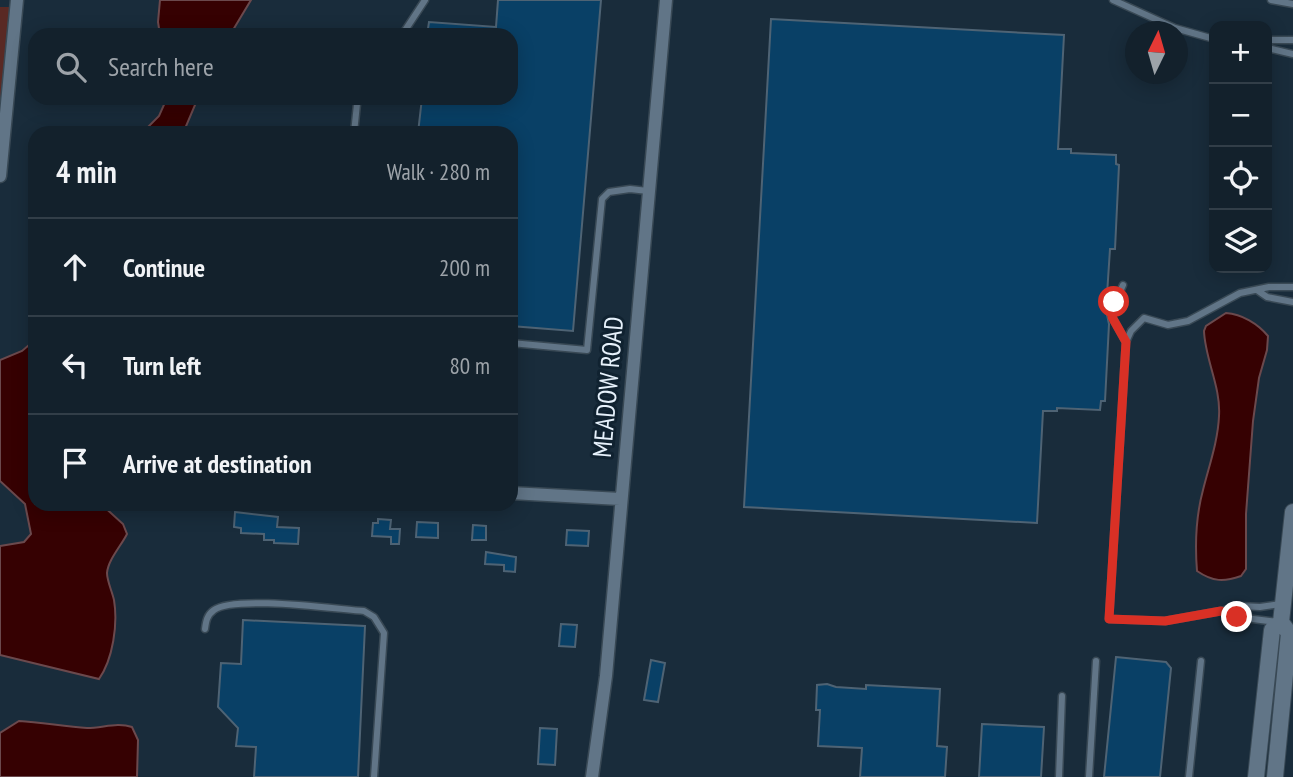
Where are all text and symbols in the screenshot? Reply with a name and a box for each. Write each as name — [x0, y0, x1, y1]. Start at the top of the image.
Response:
north arrow — [1125, 21, 1188, 84]
map controls — [1209, 21, 1272, 273]
button: + — [1209, 21, 1272, 84]
search box — [28, 28, 518, 105]
icon: search — [52, 48, 90, 86]
text: Search here — [108, 50, 214, 83]
button: − — [1209, 84, 1272, 147]
button: locate — [1209, 147, 1272, 210]
text: 4 min — [56, 152, 117, 191]
text: Walk · 280 m — [387, 157, 490, 186]
button: layers — [1209, 210, 1272, 273]
icon: ahead — [56, 248, 94, 286]
text: Continue — [123, 251, 205, 284]
text: 200 m — [439, 253, 490, 282]
route start — [1098, 286, 1129, 317]
street label: MEADOW ROAD — [585, 315, 630, 459]
icon: left — [56, 346, 94, 384]
text: Turn left — [123, 349, 201, 382]
text: 80 m — [449, 351, 490, 380]
icon: arrive — [56, 444, 94, 482]
text: Arrive at destination — [123, 447, 312, 480]
route end — [1221, 601, 1252, 632]

